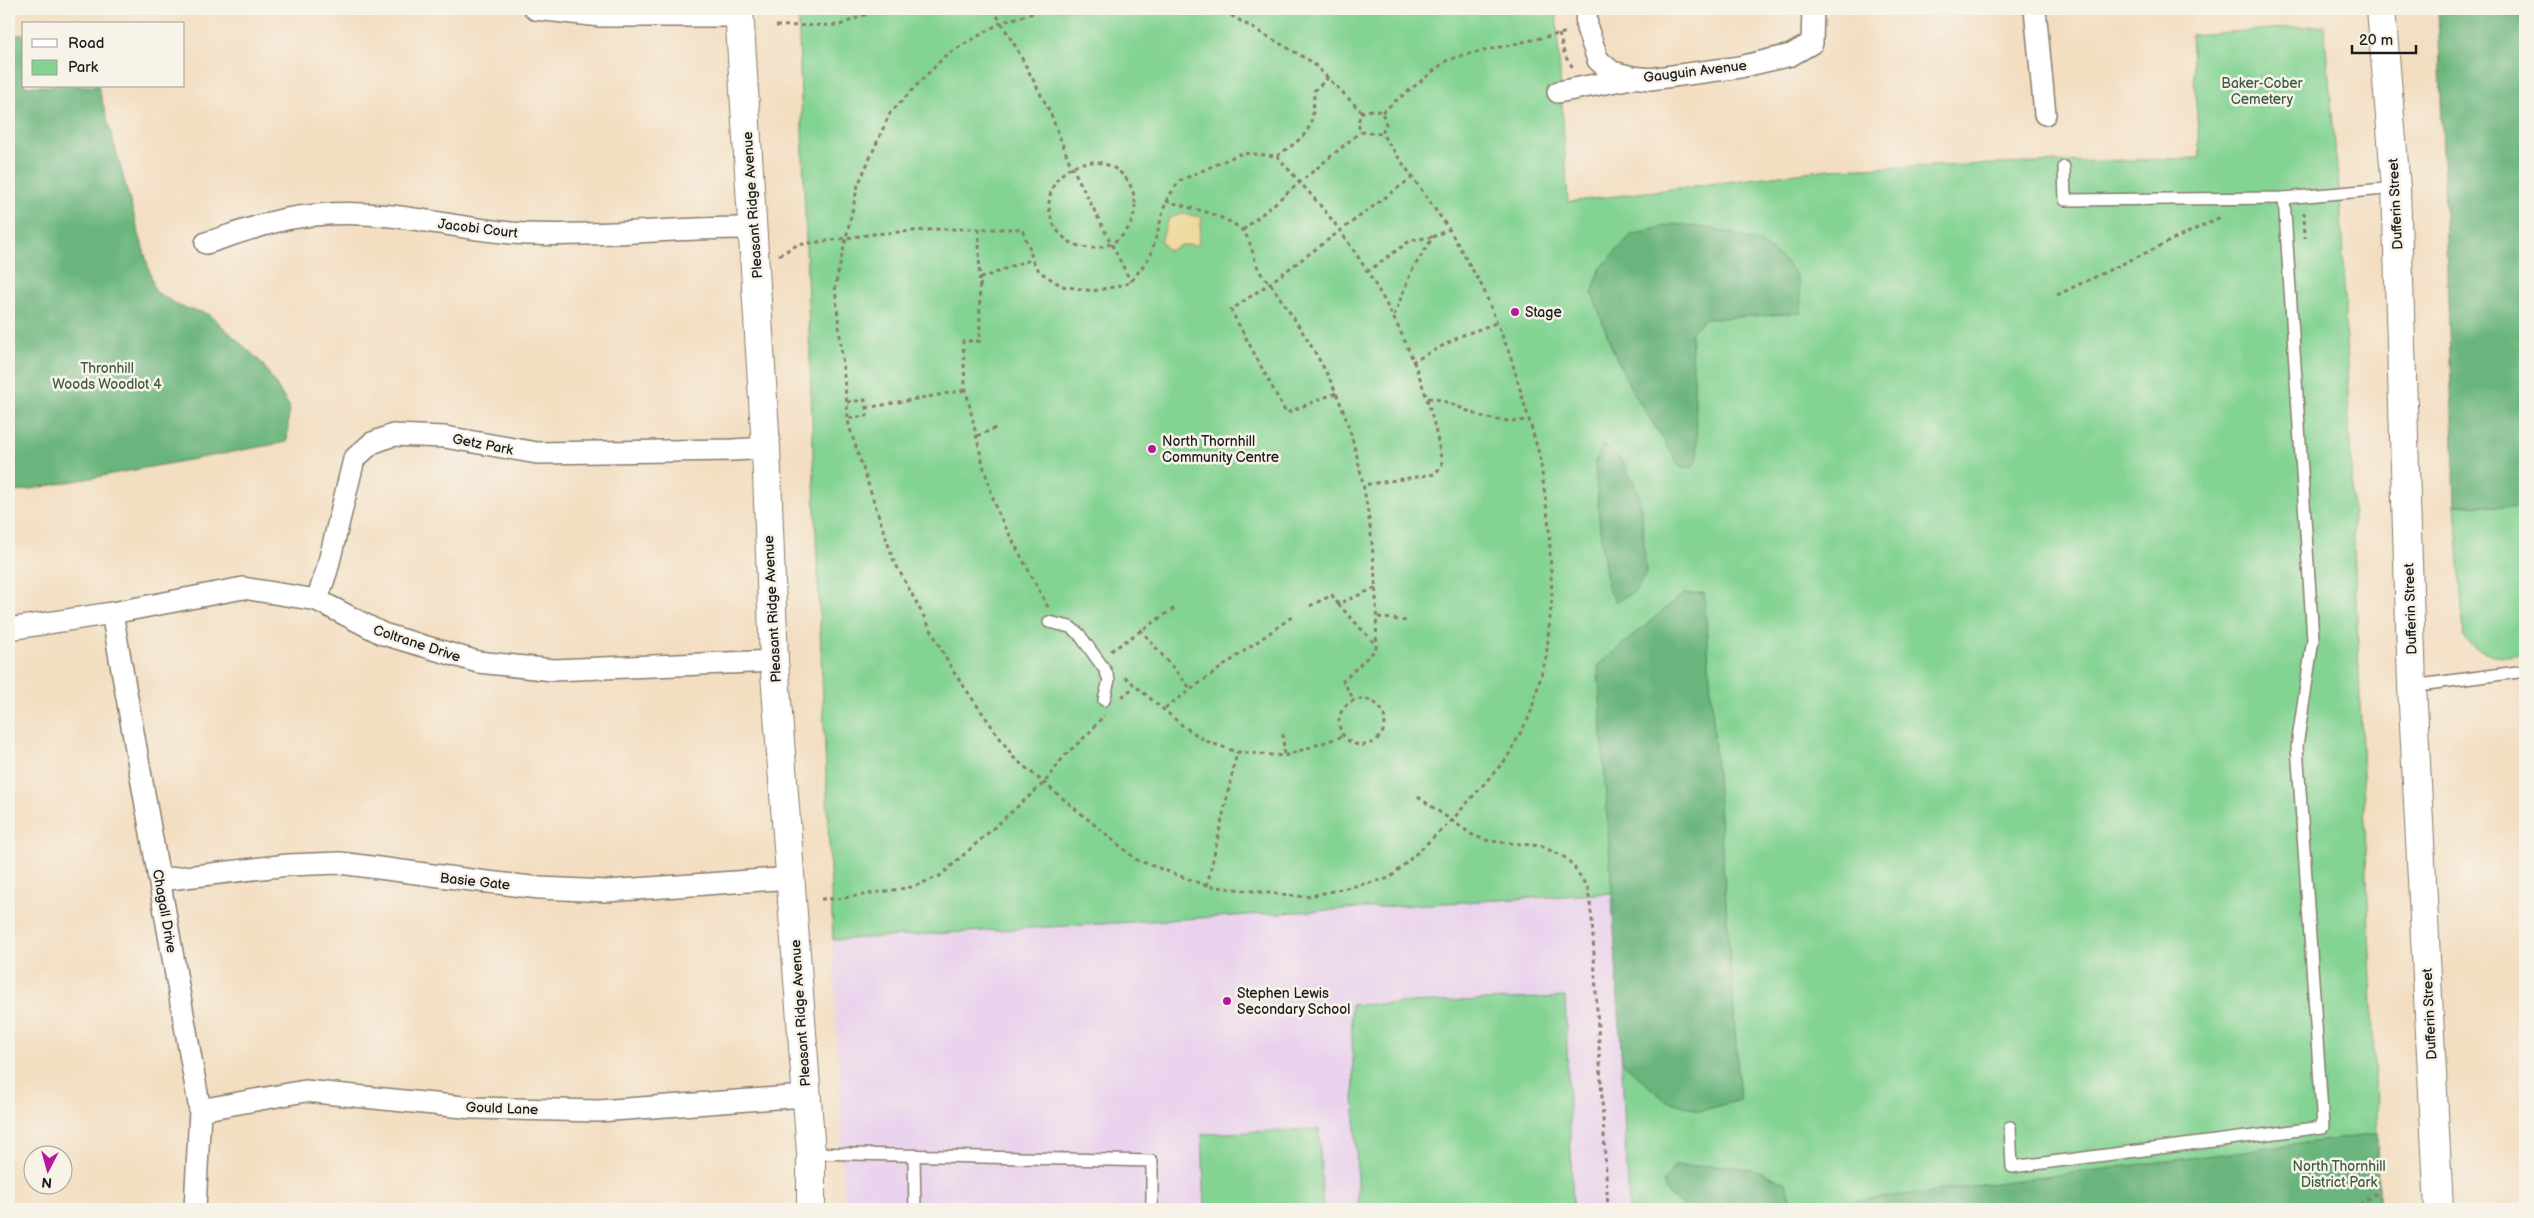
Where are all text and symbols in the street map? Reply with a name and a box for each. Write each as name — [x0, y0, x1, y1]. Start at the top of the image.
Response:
legend — [22, 22, 185, 88]
scale bar — [2352, 22, 2415, 54]
text: 20 m — [2359, 31, 2393, 50]
text: Road — [68, 34, 104, 53]
street label: Gauguin Avenue — [1642, 57, 1748, 86]
text: Park — [68, 58, 99, 77]
park label: Baker-Cober Cemetery — [2221, 75, 2304, 108]
street label: Pleasant Ridge Avenue — [739, 131, 766, 279]
street label: Dufferin Street — [2385, 157, 2406, 250]
street label: Jacobi Court — [437, 215, 520, 242]
place label: Stage — [1525, 304, 1562, 321]
marker: Stage — [1509, 306, 1521, 318]
park label: Thronhill Woods Woodlot 4 — [52, 360, 162, 393]
street label: Getz Park — [451, 430, 515, 459]
place label: North Thornhill Community Centre — [1162, 433, 1279, 466]
marker: North Thornhill Community Centre — [1146, 443, 1158, 455]
street label: Pleasant Ridge Avenue — [760, 535, 785, 683]
street label: Dufferin Street — [2400, 562, 2421, 655]
street label: Coltrane Drive — [371, 621, 463, 666]
street label: Chagall Drive — [149, 868, 180, 954]
street label: Basie Gate — [439, 869, 511, 894]
street label: Pleasant Ridge Avenue — [787, 939, 814, 1087]
street label: Dufferin Street — [2419, 967, 2440, 1060]
place label: Stephen Lewis Secondary School — [1237, 985, 1350, 1018]
marker: Stephen Lewis Secondary School — [1221, 995, 1233, 1007]
street label: Gould Lane — [465, 1099, 539, 1118]
north arrow — [22, 1146, 72, 1196]
park label: North Thornhill District Park — [2292, 1158, 2386, 1191]
text: N — [41, 1173, 53, 1191]

